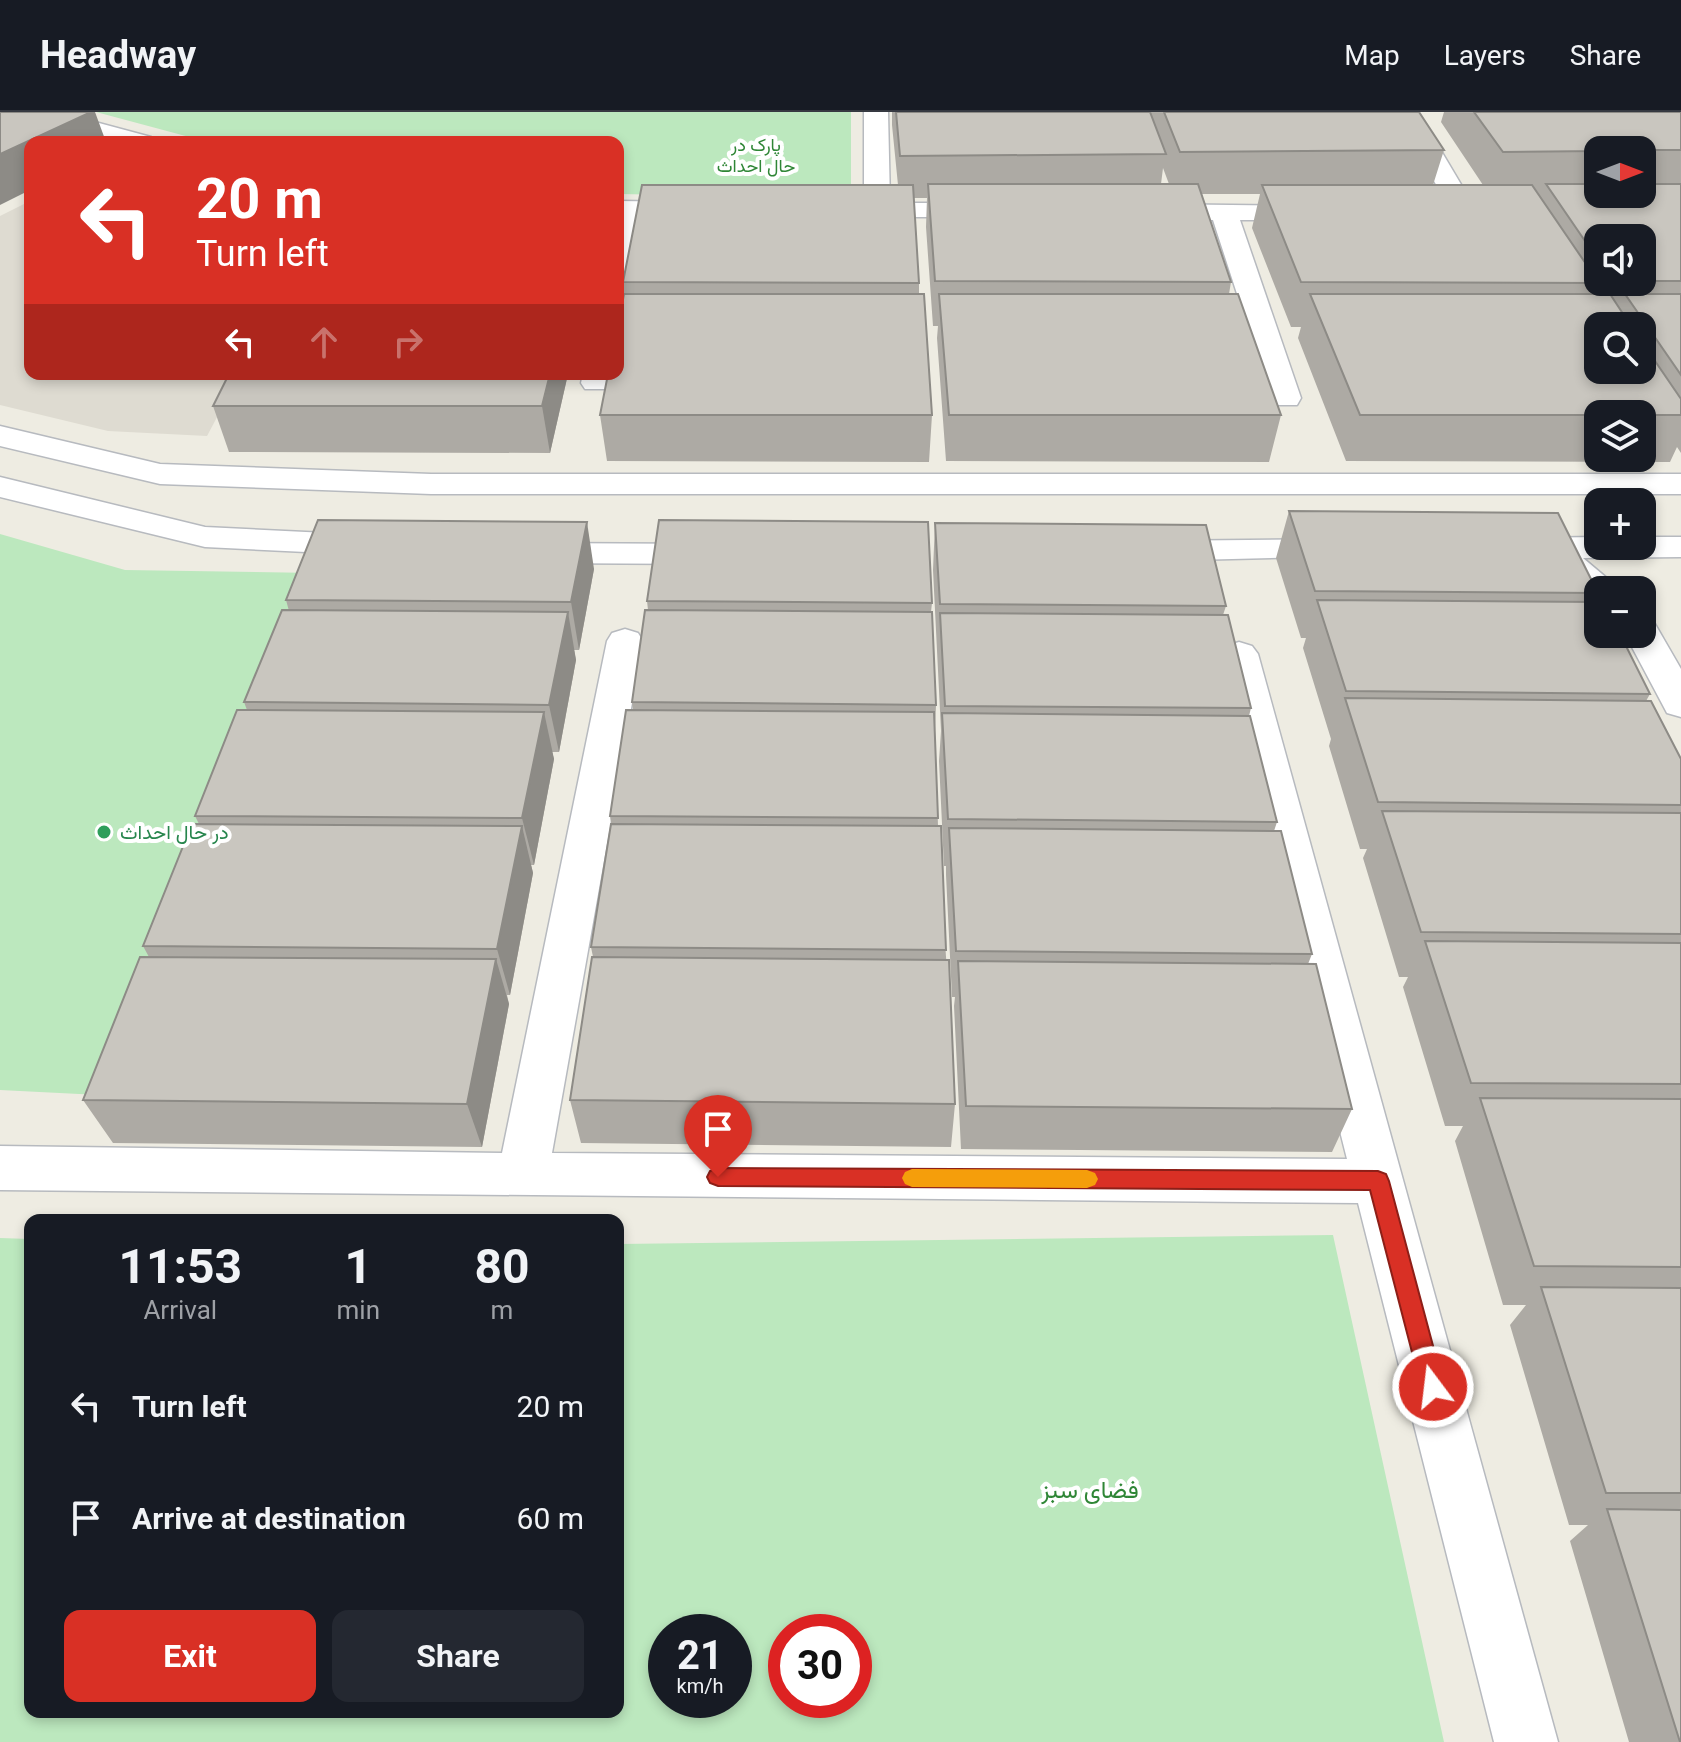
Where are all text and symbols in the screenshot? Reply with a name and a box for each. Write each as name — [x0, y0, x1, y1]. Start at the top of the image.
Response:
text: Headway — [40, 33, 196, 77]
text: Map — [1344, 39, 1400, 72]
text: Layers — [1444, 39, 1526, 72]
text: Share — [1570, 39, 1641, 72]
park label: پارک در حال احداث — [717, 134, 795, 177]
north arrow — [1584, 136, 1656, 208]
map controls — [1584, 136, 1656, 648]
text: 20 m — [196, 166, 323, 232]
icon: left — [64, 168, 168, 272]
button: sound — [1584, 224, 1656, 296]
text: Turn left — [196, 233, 329, 275]
button: search — [1584, 312, 1656, 384]
icon: left — [218, 320, 262, 364]
icon: ahead — [302, 320, 346, 364]
icon: right — [386, 320, 430, 364]
button: layers — [1584, 400, 1656, 472]
button: + — [1584, 488, 1656, 560]
button: − — [1584, 576, 1656, 648]
place label: در حال احداث — [120, 820, 229, 845]
marker: در حال احداث — [95, 823, 113, 841]
pin — [684, 1095, 752, 1177]
icon: arrive — [696, 1107, 740, 1151]
text: 11:53 — [118, 1238, 242, 1295]
text: 1 — [345, 1238, 372, 1295]
text: 80 — [474, 1238, 530, 1295]
text: Arrival — [143, 1295, 217, 1325]
text: min — [337, 1295, 380, 1325]
text: m — [491, 1295, 513, 1325]
position arrow — [1391, 1345, 1475, 1429]
icon: left — [64, 1384, 108, 1428]
text: Turn left — [132, 1389, 247, 1424]
text: 20 m — [517, 1389, 584, 1424]
park label: فضای سبز — [1040, 1476, 1139, 1505]
icon: arrive — [64, 1496, 108, 1540]
text: Arrive at destination — [132, 1501, 406, 1536]
text: 60 m — [517, 1501, 584, 1536]
button: Exit — [64, 1610, 316, 1702]
button: Share — [332, 1610, 584, 1702]
speed limit sign: 30 — [768, 1614, 872, 1718]
text: 21 — [677, 1632, 723, 1679]
text: km/h — [677, 1674, 723, 1698]

